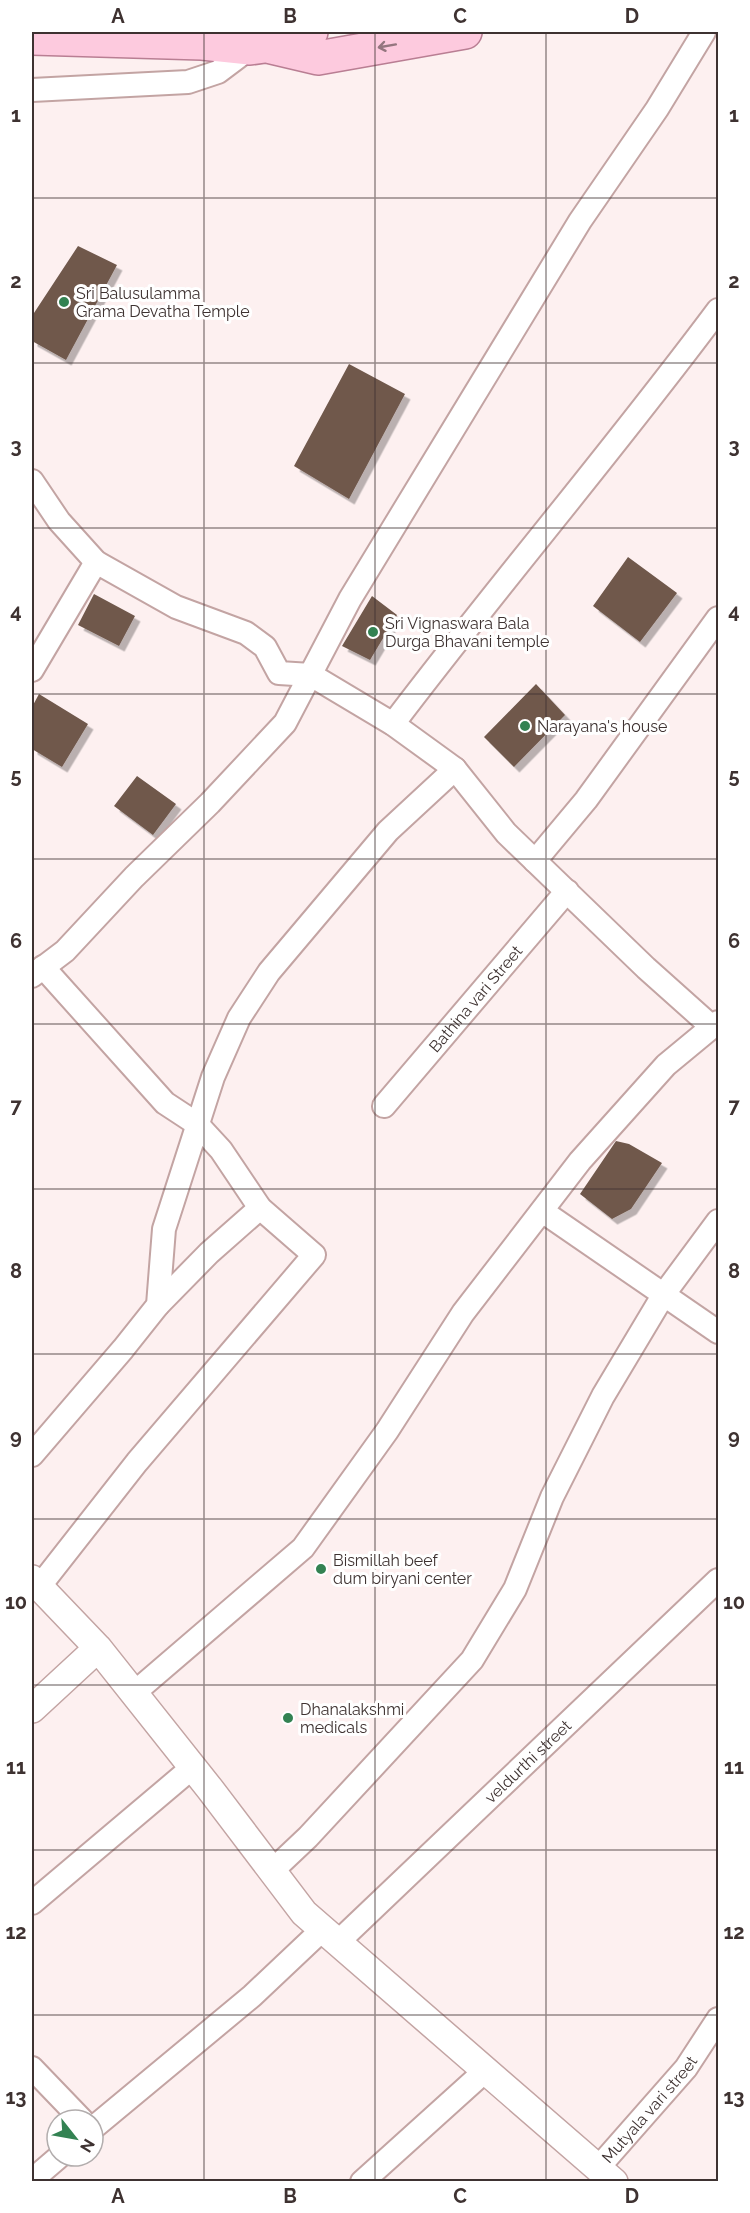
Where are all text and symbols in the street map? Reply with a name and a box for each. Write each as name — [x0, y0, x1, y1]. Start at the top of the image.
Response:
text: A — [111, 4, 125, 28]
text: B — [283, 4, 297, 28]
text: C — [453, 4, 467, 28]
text: D — [625, 4, 639, 28]
one-way arrow — [378, 41, 397, 52]
text: 1 — [11, 103, 21, 127]
text: 1 — [729, 103, 739, 127]
text: 2 — [10, 269, 22, 293]
text: 2 — [728, 269, 740, 293]
place label: Sri Balusulamma Grama Devatha Temple — [76, 284, 250, 321]
marker: Sri Balusulamma Grama Devatha Temple — [57, 295, 71, 309]
text: 3 — [10, 434, 22, 458]
text: 3 — [728, 434, 740, 458]
text: 4 — [10, 599, 22, 623]
text: 4 — [728, 599, 740, 623]
place label: Sri Vignaswara Bala Durga Bhavani temple — [385, 614, 549, 651]
marker: Sri Vignaswara Bala Durga Bhavani temple — [366, 625, 380, 639]
place label: Narayana's house — [537, 717, 667, 736]
marker: Narayana's house — [518, 719, 532, 733]
text: 5 — [10, 764, 22, 788]
text: 5 — [728, 764, 740, 788]
text: 6 — [10, 929, 22, 953]
text: 6 — [728, 929, 740, 953]
street label: Bathina vari Street — [425, 941, 527, 1056]
text: 7 — [10, 1094, 22, 1118]
text: 7 — [728, 1094, 740, 1118]
text: 8 — [10, 1259, 22, 1283]
text: 8 — [728, 1259, 740, 1283]
text: 9 — [10, 1425, 22, 1449]
text: 9 — [728, 1425, 740, 1449]
place label: Bismillah beef dum biryani center — [333, 1551, 472, 1588]
marker: Bismillah beef dum biryani center — [314, 1562, 328, 1576]
text: 10 — [5, 1590, 27, 1614]
text: 10 — [723, 1590, 745, 1614]
place label: Dhanalakshmi medicals — [300, 1700, 404, 1737]
marker: Dhanalakshmi medicals — [281, 1711, 295, 1725]
street label: veldurthi street — [481, 1716, 576, 1807]
text: 11 — [6, 1755, 26, 1779]
text: 11 — [724, 1755, 744, 1779]
text: 12 — [5, 1920, 27, 1944]
text: 12 — [723, 1920, 745, 1944]
street label: Mutyala vari street — [598, 2052, 702, 2167]
text: 13 — [5, 2085, 27, 2109]
text: 13 — [723, 2085, 745, 2109]
north arrow — [45, 2108, 105, 2168]
text: N — [76, 2135, 99, 2156]
text: A — [111, 2184, 125, 2208]
text: B — [283, 2184, 297, 2208]
text: C — [453, 2184, 467, 2208]
text: D — [625, 2184, 639, 2208]

